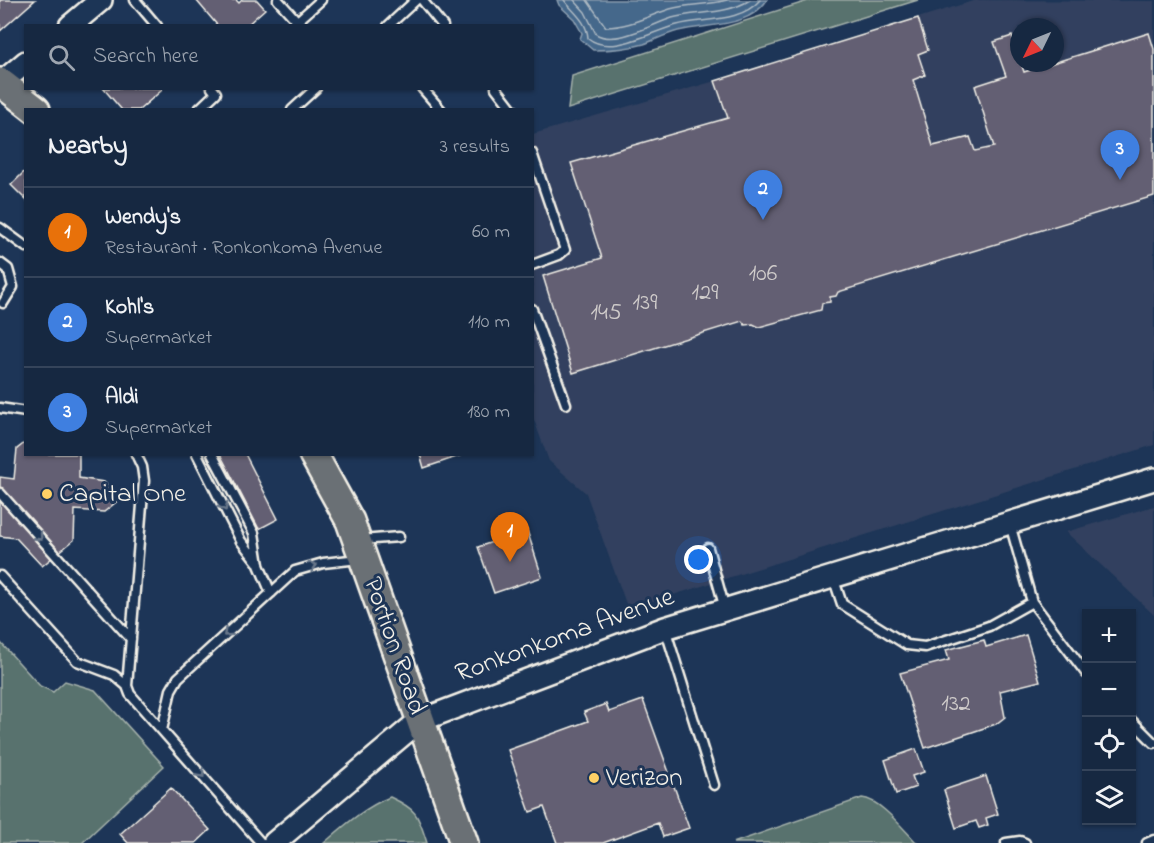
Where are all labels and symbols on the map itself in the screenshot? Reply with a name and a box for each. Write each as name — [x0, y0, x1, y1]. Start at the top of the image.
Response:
north arrow — [1010, 18, 1064, 72]
pin: 3 — [1100, 130, 1140, 180]
pin: 2 — [744, 170, 783, 220]
house number: 106 — [749, 257, 778, 292]
house number: 129 — [692, 276, 719, 311]
house number: 139 — [633, 286, 658, 321]
house number: 145 — [590, 296, 622, 331]
place label: Capital One — [59, 475, 187, 514]
marker: Capital One — [40, 487, 54, 501]
one-way arrow — [217, 500, 228, 511]
pin: 1 — [490, 512, 530, 562]
one-way arrow — [32, 530, 43, 540]
your location — [684, 545, 713, 574]
one-way arrow — [307, 561, 318, 573]
street label: Portion Road — [352, 572, 436, 720]
street label: Ronkonkoma Avenue — [450, 578, 681, 694]
one-way arrow — [224, 626, 234, 637]
house number: 132 — [941, 687, 971, 722]
place label: Verizon — [605, 759, 683, 798]
one-way arrow — [193, 767, 204, 778]
marker: Verizon — [587, 771, 601, 785]

